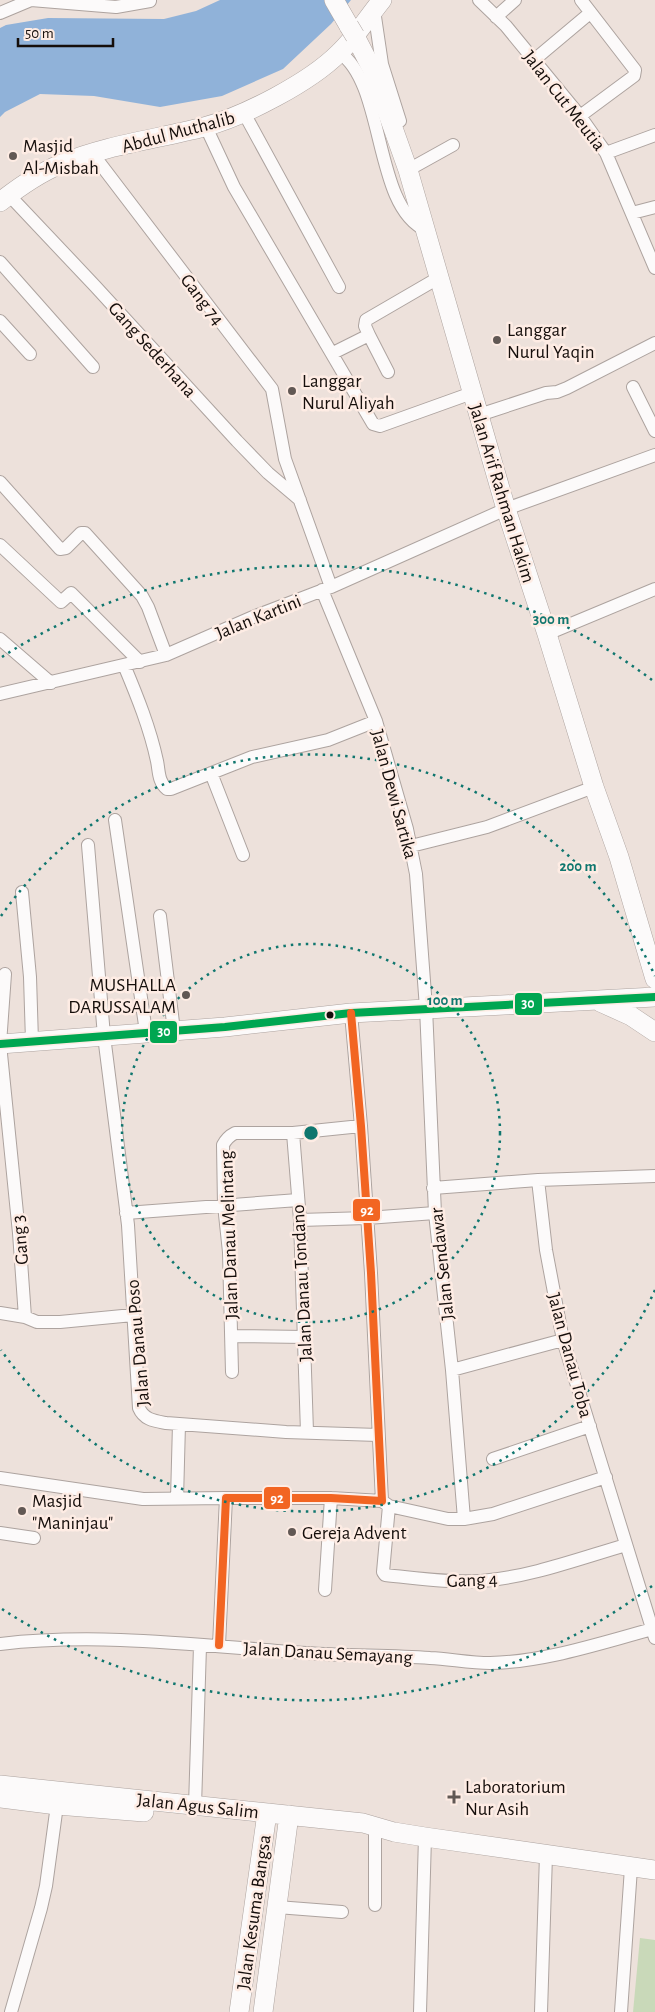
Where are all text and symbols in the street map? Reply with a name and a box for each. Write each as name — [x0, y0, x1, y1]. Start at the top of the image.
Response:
scale bar — [18, 15, 112, 47]
text: 50 m — [25, 26, 54, 41]
street label: Jalan Cut Meutia — [519, 47, 609, 155]
street label: Abdul Muthalib — [120, 108, 237, 157]
place label: Masjid Al-Misbah — [23, 137, 99, 178]
marker: Masjid Al-Misbah — [7, 150, 19, 162]
street label: Gang 74 — [176, 271, 227, 329]
street label: Gang Sederhana — [104, 299, 200, 402]
place label: Langgar Nurul Yaqin — [507, 321, 595, 362]
marker: Langgar Nurul Yaqin — [491, 334, 503, 346]
place label: Langgar Nurul Aliyah — [302, 372, 395, 413]
marker: Langgar Nurul Aliyah — [286, 385, 298, 397]
street label: Jalan Arif Rahman Hakim — [465, 402, 538, 585]
street label: Jalan Kartini — [213, 592, 304, 643]
text: 300 m — [533, 612, 569, 627]
street label: Jalan Dewi Sartika — [367, 728, 420, 861]
text: 200 m — [559, 859, 597, 874]
place label: MUSHALLA DARUSSALAM — [68, 976, 176, 1017]
marker: MUSHALLA DARUSSALAM — [180, 989, 192, 1001]
line badge: 30 — [514, 992, 543, 1016]
text: 100 m — [427, 993, 463, 1008]
text: 30 — [521, 997, 535, 1011]
unlabelled marker — [325, 1010, 335, 1020]
line badge: 30 — [149, 1020, 178, 1044]
text: 30 — [157, 1025, 171, 1039]
centre of rings — [302, 1124, 320, 1142]
street label: Jalan Danau Melintang — [217, 1149, 242, 1320]
line badge: 92 — [352, 1198, 381, 1222]
street label: Jalan Danau Tondano — [289, 1204, 316, 1362]
text: 92 — [360, 1204, 374, 1218]
street label: Jalan Sendawar — [427, 1207, 458, 1321]
street label: Gang 3 — [9, 1214, 32, 1266]
street label: Jalan Danau Poso — [123, 1279, 154, 1407]
street label: Jalan Danau Toba — [544, 1291, 595, 1420]
line badge: 92 — [263, 1486, 291, 1510]
place label: Masjid "Maninjau" — [32, 1492, 113, 1533]
text: 92 — [270, 1492, 284, 1506]
marker: Masjid "Maninjau" — [16, 1505, 28, 1517]
place label: Gereja Advent — [302, 1524, 406, 1543]
marker: Gereja Advent — [286, 1526, 298, 1538]
street label: Gang 4 — [446, 1570, 498, 1591]
street label: Jalan Danau Semayang — [243, 1640, 414, 1667]
place label: Laboratorium Nur Asih — [465, 1778, 566, 1819]
marker: Laboratorium Nur Asih — [447, 1790, 461, 1804]
street label: Jalan Agus Salim — [136, 1791, 260, 1822]
street label: Jalan Kesuma Bangsa — [234, 1833, 275, 1991]

